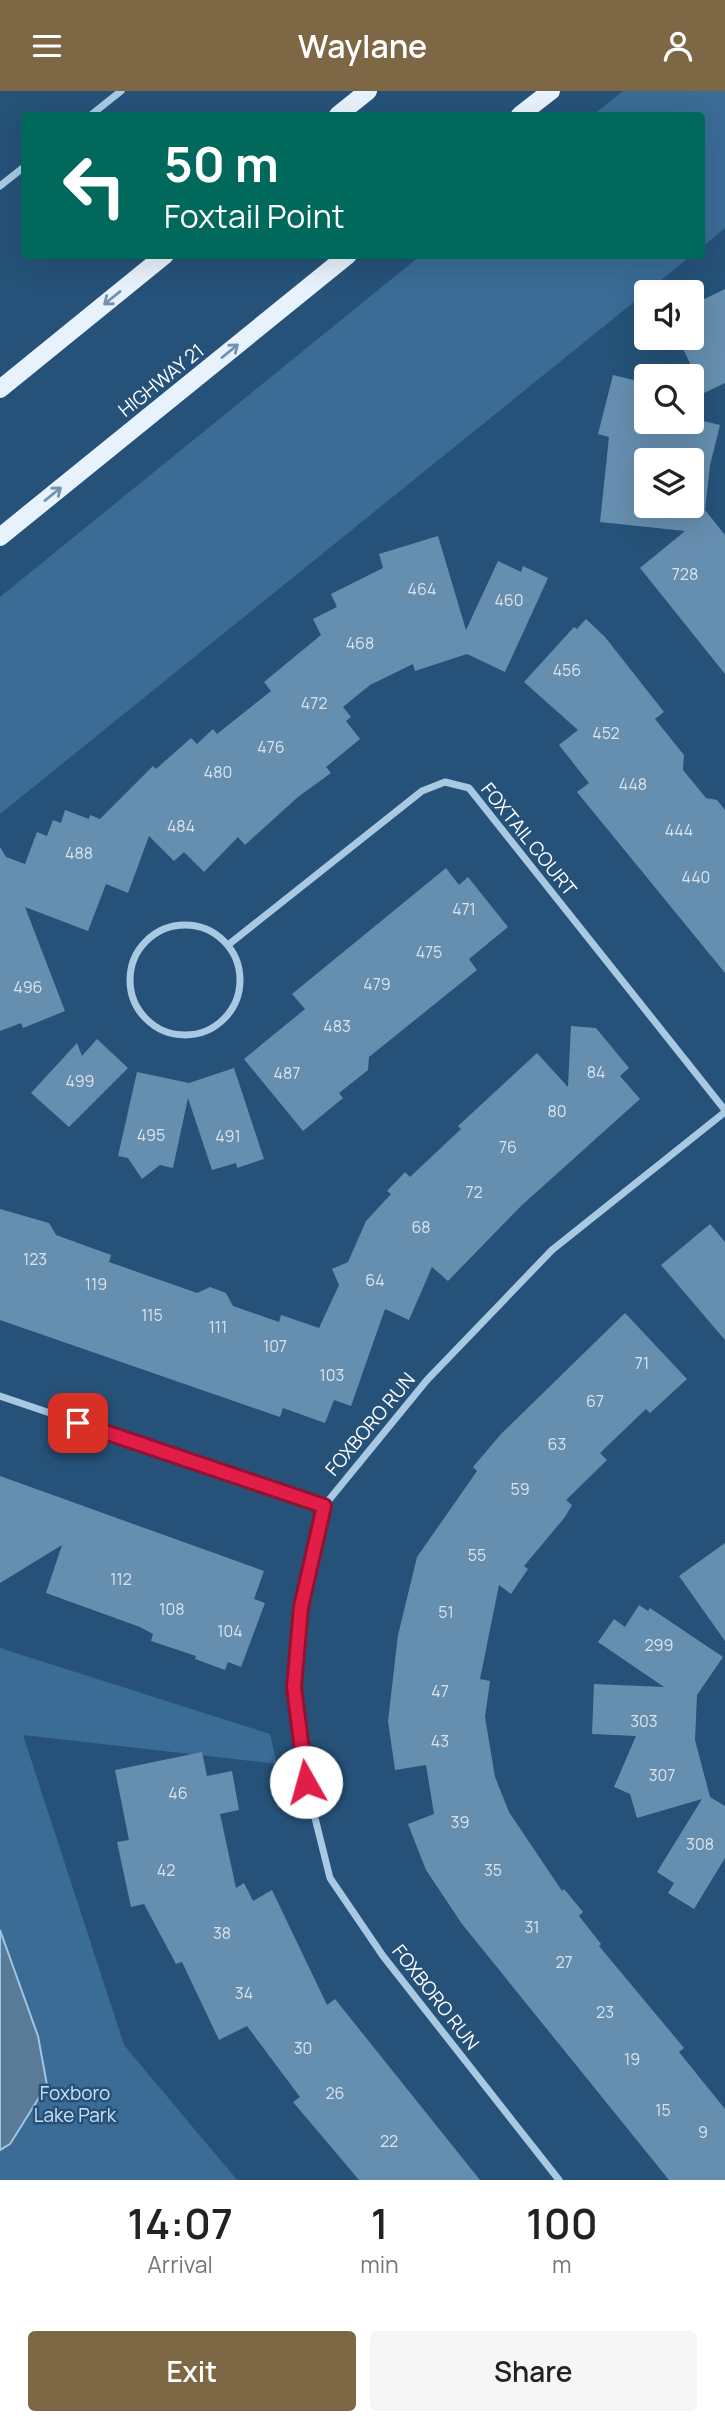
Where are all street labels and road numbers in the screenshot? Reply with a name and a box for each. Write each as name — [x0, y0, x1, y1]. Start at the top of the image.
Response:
street label: HIGHWAY 21 — [113, 337, 209, 423]
street label: FOXTAIL COURT — [475, 777, 583, 902]
street label: FOXBORO RUN — [319, 1367, 421, 1481]
street label: FOXBORO RUN — [387, 1939, 485, 2055]

